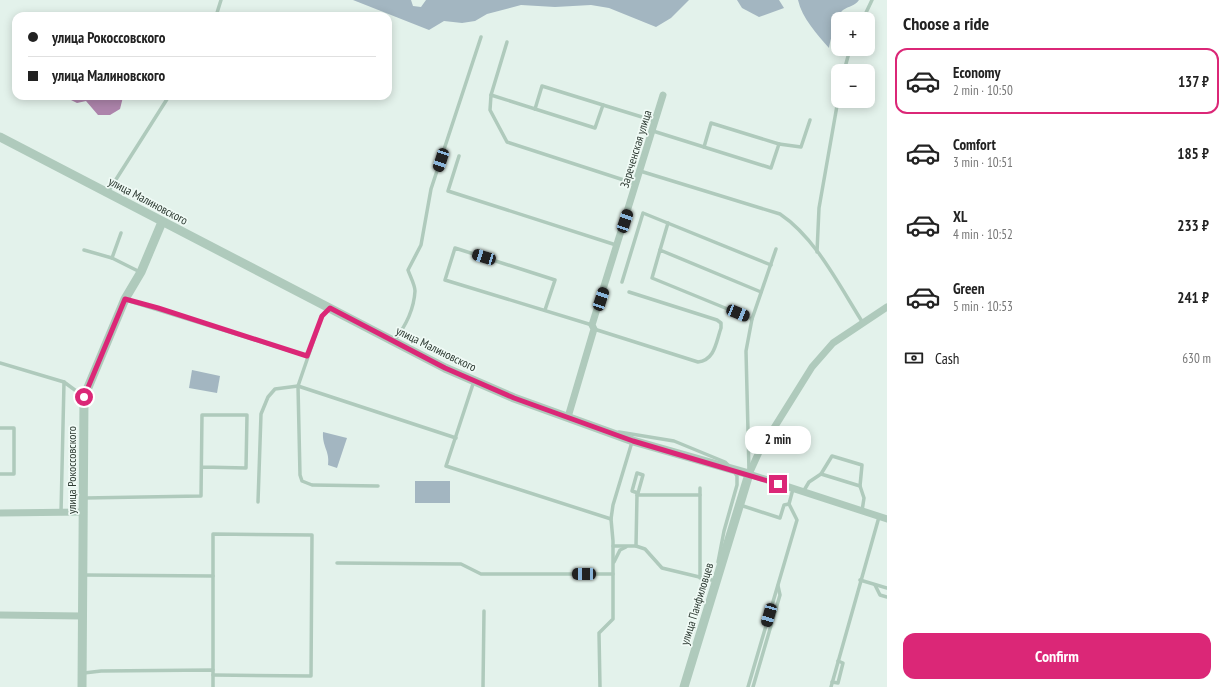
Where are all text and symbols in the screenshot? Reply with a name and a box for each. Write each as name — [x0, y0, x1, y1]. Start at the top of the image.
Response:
map controls — [831, 12, 875, 108]
button: + — [831, 12, 875, 56]
text: Choose a ride — [903, 12, 989, 35]
text: улица Рокоссовского — [52, 28, 165, 47]
icon: car — [905, 63, 941, 99]
text: Economy — [953, 63, 1001, 82]
button: − — [831, 64, 875, 108]
text: улица Малиновского — [52, 66, 165, 85]
text: 137 ₽ — [1178, 72, 1209, 91]
text: 2 min · 10:50 — [953, 82, 1013, 99]
street label: Зареченская улица — [617, 108, 655, 190]
icon: car — [905, 135, 941, 171]
text: Comfort — [953, 135, 996, 154]
text: 185 ₽ — [1177, 144, 1209, 163]
car — [432, 147, 450, 173]
text: 3 min · 10:51 — [953, 154, 1013, 171]
street label: улица Малиновского — [106, 173, 190, 228]
icon: car — [905, 207, 941, 243]
text: XL — [953, 207, 967, 226]
car — [616, 208, 634, 234]
text: 233 ₽ — [1177, 216, 1209, 235]
text: 4 min · 10:52 — [953, 226, 1013, 243]
car — [471, 248, 497, 266]
icon: car — [905, 279, 941, 315]
text: Green — [953, 279, 985, 298]
car — [592, 286, 610, 312]
text: 241 ₽ — [1177, 288, 1209, 307]
text: 5 min · 10:53 — [953, 298, 1013, 315]
car — [725, 303, 751, 323]
street label: улица Малиновского — [394, 323, 479, 374]
icon: cash — [903, 347, 925, 369]
text: Cash — [935, 349, 959, 368]
text: 630 m — [1182, 350, 1211, 367]
route start — [75, 388, 93, 406]
street label: улица Рокоссовского — [64, 426, 79, 514]
callout: 2 min — [745, 426, 811, 454]
text: 2 min — [765, 431, 791, 448]
route end — [769, 475, 787, 493]
street label: улица Панфиловцев — [677, 561, 716, 647]
car — [572, 568, 596, 580]
car — [760, 602, 778, 628]
button: Confirm — [903, 633, 1211, 679]

